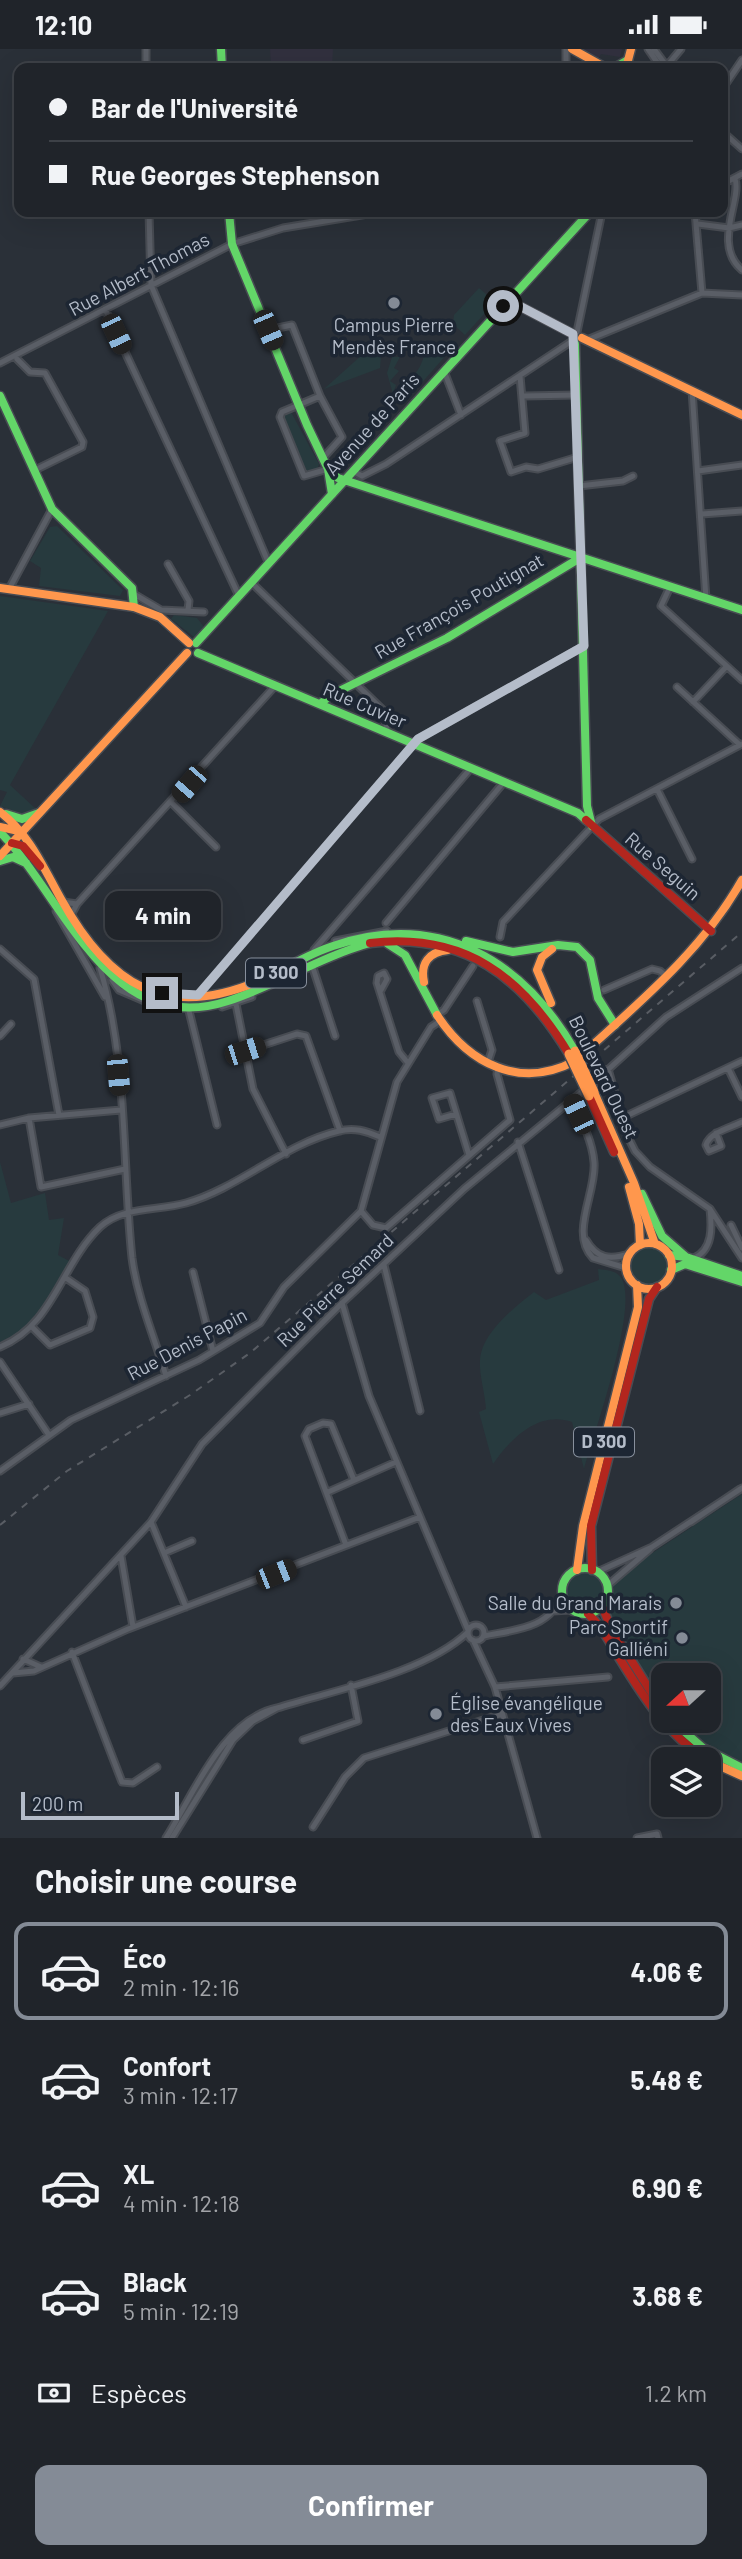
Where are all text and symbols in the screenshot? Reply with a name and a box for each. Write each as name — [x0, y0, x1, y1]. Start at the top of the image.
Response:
text: 12:10 — [35, 9, 92, 40]
text: Bar de l'Université — [91, 92, 298, 123]
text: Rue Georges Stephenson — [91, 159, 380, 190]
street label: Rue Albert Thomas — [65, 227, 213, 320]
route start — [487, 290, 519, 322]
marker: Campus Pierre Mendès France — [386, 295, 402, 311]
car — [251, 307, 286, 353]
car — [98, 311, 135, 357]
place label: Campus Pierre Mendès France — [332, 313, 456, 358]
street label: Avenue de Paris — [319, 368, 424, 480]
street label: Rue François Poutignat — [370, 548, 547, 663]
street label: Rue Cuvier — [320, 677, 410, 732]
car — [168, 761, 211, 807]
street label: Rue Seguin — [621, 827, 706, 905]
callout: 4 min — [104, 891, 220, 941]
text: 4 min — [135, 901, 191, 929]
road number: D 300 — [246, 958, 306, 988]
route end — [146, 977, 178, 1009]
street label: Boulevard Ouest — [565, 1011, 644, 1142]
car — [222, 1035, 269, 1067]
car — [106, 1053, 131, 1097]
car — [560, 1091, 597, 1137]
street label: Rue Pierre Semard — [271, 1228, 398, 1351]
street label: Rue Denis Papin — [123, 1302, 250, 1385]
road number: D 300 — [574, 1427, 634, 1457]
car — [253, 1556, 300, 1592]
place label: Salle du Grand Marais — [488, 1591, 662, 1614]
marker: Salle du Grand Marais — [668, 1595, 684, 1611]
place label: Parc Sportif Galliéni — [569, 1615, 668, 1660]
marker: Parc Sportif Galliéni — [674, 1630, 690, 1646]
north arrow — [651, 1663, 721, 1733]
map controls — [651, 1663, 721, 1817]
place label: Église évangélique des Eaux Vives — [450, 1691, 603, 1736]
marker: Église évangélique des Eaux Vives — [428, 1706, 444, 1722]
button: layers — [651, 1747, 721, 1817]
scale bar — [21, 1789, 178, 1821]
text: 200 m — [32, 1792, 83, 1815]
text: Choisir une course — [35, 1861, 297, 1899]
icon: car — [39, 1940, 102, 2003]
text: Éco — [123, 1942, 166, 1973]
text: 4.06 € — [630, 1956, 703, 1987]
text: 2 min · 12:16 — [123, 1973, 239, 2001]
icon: car — [39, 2048, 102, 2111]
text: Confort — [123, 2050, 211, 2081]
text: 5.48 € — [630, 2064, 703, 2095]
text: 3 min · 12:17 — [123, 2081, 238, 2109]
icon: car — [39, 2156, 102, 2219]
text: XL — [123, 2158, 154, 2189]
text: 6.90 € — [632, 2172, 703, 2203]
text: 4 min · 12:18 — [123, 2189, 240, 2217]
icon: car — [39, 2264, 102, 2327]
text: Black — [123, 2266, 187, 2297]
text: 3.68 € — [632, 2280, 703, 2311]
text: 5 min · 12:19 — [123, 2297, 239, 2325]
icon: cash — [35, 2374, 73, 2412]
text: Espèces — [91, 2377, 187, 2408]
text: 1.2 km — [645, 2379, 707, 2407]
button: Confirmer — [35, 2465, 707, 2545]

